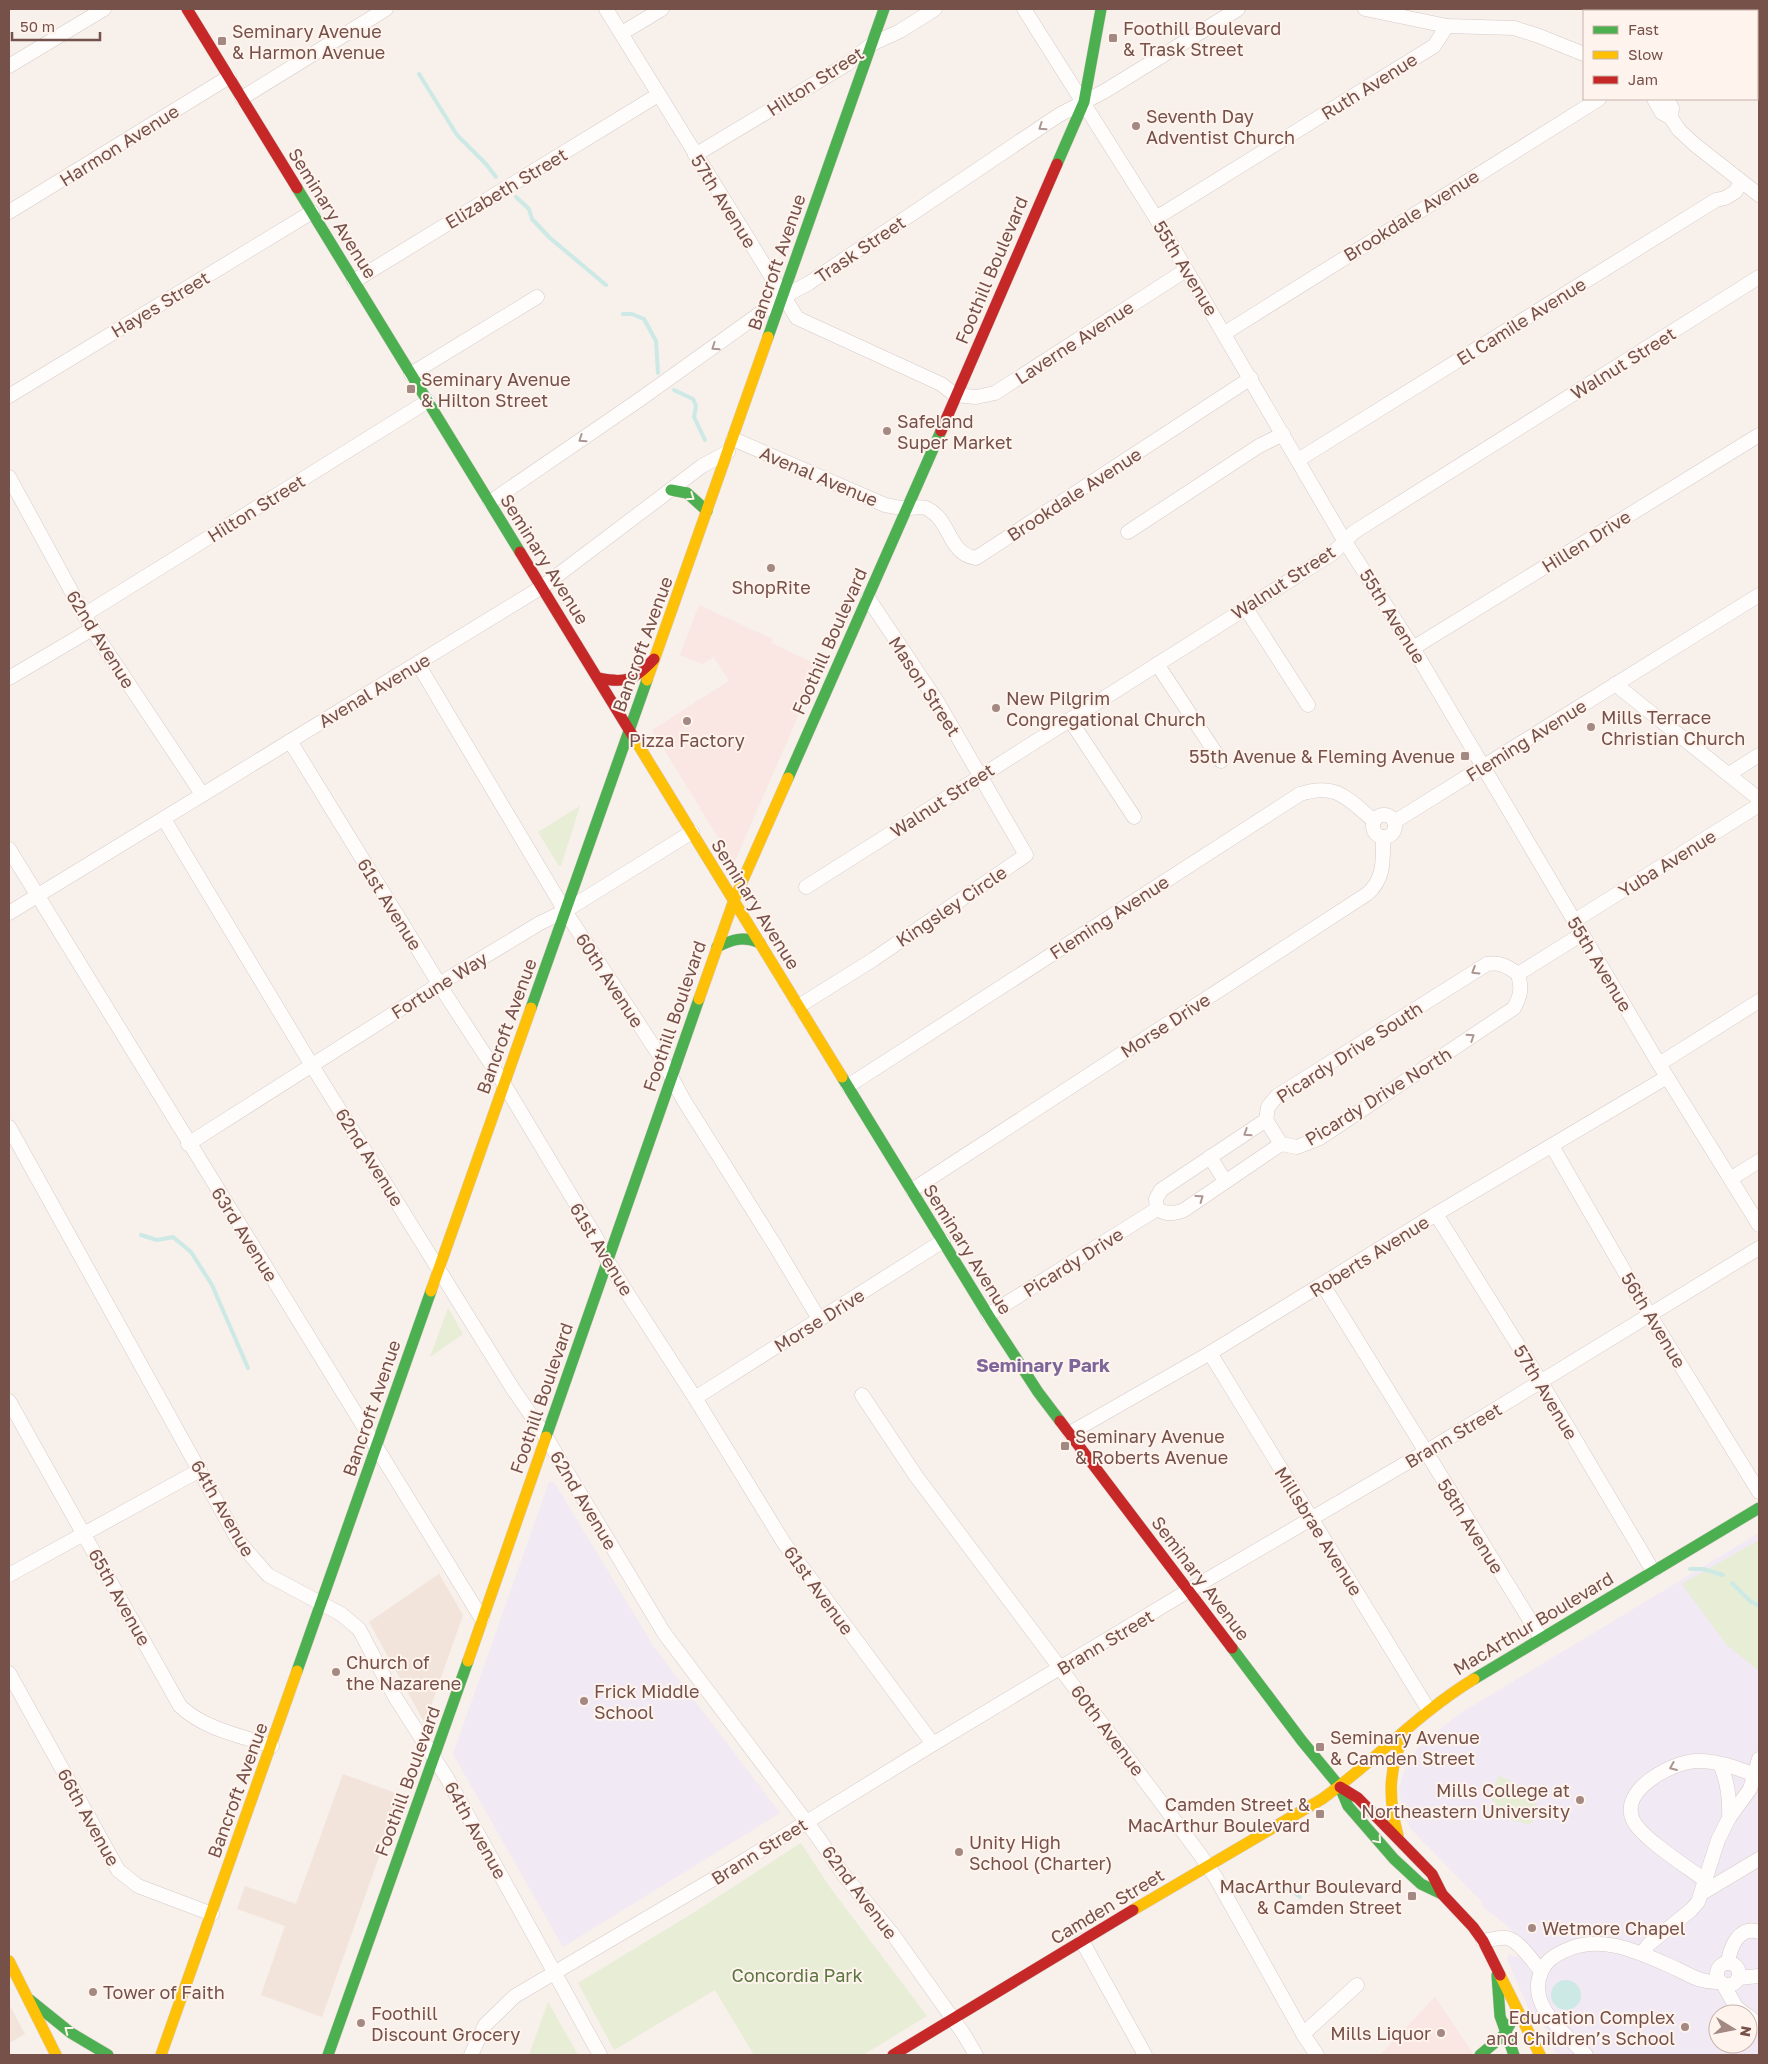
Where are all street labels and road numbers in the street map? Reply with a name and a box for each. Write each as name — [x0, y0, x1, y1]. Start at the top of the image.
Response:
street label: Hilton Street — [763, 42, 867, 120]
street label: Ruth Avenue — [1317, 48, 1421, 124]
street label: Harmon Avenue — [55, 99, 183, 191]
street label: Elizabeth Street — [441, 143, 571, 233]
street label: Seminary Avenue — [284, 144, 382, 282]
street label: 57th Avenue — [687, 150, 761, 252]
street label: Brookdale Avenue — [1339, 164, 1483, 266]
street label: Bancroft Avenue — [742, 191, 810, 333]
street label: Foothill Boulevard — [950, 193, 1032, 347]
street label: Trask Street — [811, 211, 909, 287]
street label: 55th Avenue — [1149, 216, 1223, 320]
street label: Hayes Street — [107, 266, 213, 342]
street label: El Camile Avenue — [1452, 272, 1590, 370]
street label: Laverne Avenue — [1011, 295, 1137, 389]
street label: Walnut Street — [1567, 322, 1679, 404]
street label: Avenal Avenue — [757, 441, 881, 511]
street label: Brookdale Avenue — [1003, 442, 1145, 546]
street label: Hilton Street — [203, 469, 309, 547]
street label: Seminary Avenue — [496, 490, 594, 628]
street label: Hillen Drive — [1538, 505, 1634, 577]
street label: Walnut Street — [1227, 540, 1339, 624]
street label: Foothill Boulevard — [787, 564, 871, 718]
street label: 55th Avenue — [1355, 565, 1431, 667]
street label: Bancroft Avenue — [607, 573, 677, 715]
street label: 62nd Avenue — [62, 586, 140, 692]
street label: Mason Street — [885, 632, 965, 740]
street label: Avenal Avenue — [314, 648, 434, 732]
street label: Fleming Avenue — [1462, 694, 1590, 786]
street label: Walnut Street — [886, 758, 998, 842]
street label: Yuba Avenue — [1614, 824, 1720, 902]
street label: Seminary Avenue — [707, 835, 805, 973]
street label: 61st Avenue — [353, 854, 427, 954]
street label: Kingsley Circle — [891, 861, 1011, 951]
street label: Fleming Avenue — [1045, 870, 1173, 964]
street label: 55th Avenue — [1563, 912, 1637, 1016]
street label: 60th Avenue — [571, 929, 649, 1031]
street label: Foothill Boulevard — [638, 938, 710, 1094]
street label: Fortune Way — [387, 947, 491, 1023]
street label: Bancroft Avenue — [471, 955, 541, 1097]
street label: Morse Drive — [1116, 988, 1214, 1062]
street label: Picardy Drive South — [1272, 997, 1426, 1107]
street label: Picardy Drive North — [1301, 1042, 1455, 1150]
street label: 62nd Avenue — [331, 1104, 409, 1210]
street label: Seminary Avenue — [919, 1180, 1017, 1318]
street label: 63rd Avenue — [207, 1183, 283, 1285]
street label: 61st Avenue — [566, 1199, 638, 1299]
street label: Roberts Avenue — [1305, 1210, 1433, 1302]
street label: Picardy Drive — [1019, 1223, 1127, 1301]
street label: 56th Avenue — [1617, 1268, 1691, 1372]
street label: Morse Drive — [770, 1284, 868, 1356]
street label: Foothill Boulevard — [505, 1320, 577, 1476]
street label: Bancroft Avenue — [337, 1337, 405, 1479]
street label: 57th Avenue — [1509, 1341, 1583, 1443]
street label: Brann Street — [1401, 1398, 1505, 1472]
street label: 62nd Avenue — [546, 1447, 622, 1553]
street label: 64th Avenue — [186, 1456, 260, 1560]
street label: Millsbrae Avenue — [1270, 1462, 1368, 1600]
street label: 58th Avenue — [1433, 1474, 1509, 1578]
street label: Seminary Avenue — [1147, 1512, 1255, 1644]
street label: 61st Avenue — [779, 1541, 859, 1639]
street label: 65th Avenue — [84, 1545, 156, 1649]
street label: MacArthur Boulevard — [1449, 1567, 1617, 1679]
street label: Brann Street — [1053, 1605, 1157, 1679]
street label: 60th Avenue — [1067, 1680, 1149, 1780]
street label: Foothill Boulevard — [370, 1703, 444, 1859]
street label: Bancroft Avenue — [202, 1719, 272, 1861]
street label: 66th Avenue — [53, 1764, 125, 1870]
street label: 64th Avenue — [440, 1777, 512, 1883]
street label: Brann Street — [707, 1813, 811, 1889]
street label: 62nd Avenue — [818, 1841, 902, 1943]
street label: Camden Street — [1046, 1863, 1168, 1949]

